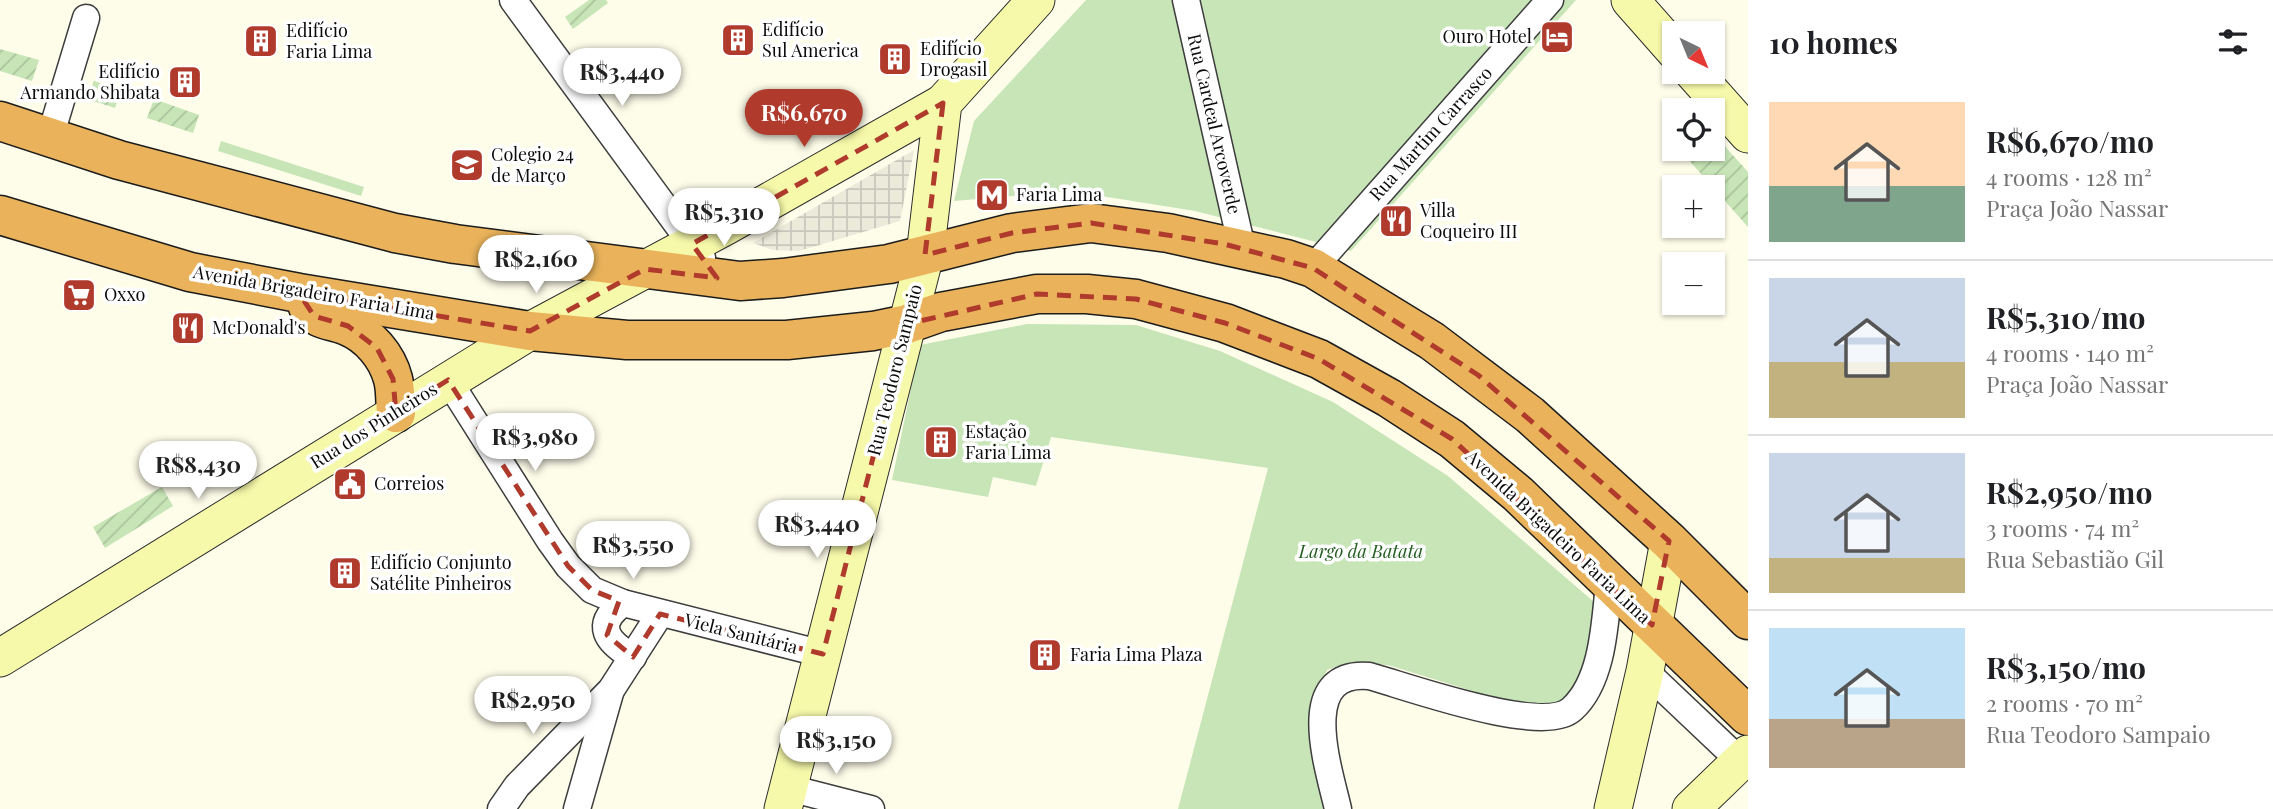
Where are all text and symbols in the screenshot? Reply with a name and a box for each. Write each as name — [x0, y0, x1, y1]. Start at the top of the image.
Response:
place label: Edifício Sul America — [762, 17, 859, 62]
place label: Edifício Faria Lima — [286, 18, 372, 63]
hotel icon: Ouro Hotel — [1538, 18, 1576, 56]
building icon: Edifício Sul America — [719, 21, 757, 59]
north arrow — [1662, 21, 1726, 84]
map controls — [1662, 21, 1725, 315]
building icon: Edifício Faria Lima — [242, 22, 280, 60]
text: 10 homes — [1769, 22, 1898, 62]
icon: filters — [2214, 23, 2252, 61]
place label: Ouro Hotel — [1442, 24, 1532, 48]
street label: Rua Cardeal Arcoverde — [1183, 31, 1247, 216]
place label: Edifício Drogasil — [920, 36, 987, 81]
building icon: Edifício Drogasil — [876, 40, 914, 78]
pin: R$3,440 — [557, 48, 687, 108]
text: R$3,440 — [579, 55, 665, 86]
place label: Edifício Armando Shibata — [19, 59, 160, 104]
street label: Rua Martim Carrasco — [1363, 61, 1497, 206]
building icon: Edifício Armando Shibata — [166, 63, 204, 101]
pin: R$6,670 — [739, 90, 869, 149]
text: R$6,670 — [761, 96, 847, 127]
button: locate — [1662, 98, 1725, 161]
text: R$6,670/mo — [1986, 121, 2154, 161]
icon: home — [1825, 130, 1909, 214]
place label: Colegio 24 de Março — [491, 142, 574, 187]
school or university icon: Colegio 24 de Março — [448, 146, 486, 184]
text: 4 rooms · 128 m² — [1986, 161, 2152, 192]
button: + — [1662, 175, 1725, 238]
metro station icon: Faria Lima — [973, 176, 1011, 214]
place label: Faria Lima — [1016, 182, 1102, 206]
pin: R$5,310 — [659, 188, 789, 248]
text: Praça João Nassar — [1986, 192, 2168, 223]
text: R$5,310 — [684, 195, 764, 226]
place label: Villa Coqueiro III — [1419, 198, 1518, 243]
restaurant icon: Villa Coqueiro III — [1377, 202, 1415, 240]
pin: R$2,160 — [471, 236, 601, 295]
text: R$2,160 — [494, 242, 578, 273]
button: − — [1662, 252, 1725, 315]
street label: Avenida Brigadeiro Faria Lima — [191, 259, 437, 325]
supermarket icon: Oxxo — [60, 276, 98, 314]
street label: Rua Teodoro Sampaio — [861, 281, 927, 458]
place label: Oxxo — [104, 282, 145, 306]
text: R$5,310/mo — [1986, 297, 2146, 337]
icon: home — [1825, 306, 1909, 390]
restaurant icon: McDonald's — [169, 309, 207, 347]
place label: McDonald's — [212, 315, 306, 339]
text: 4 rooms · 140 m² — [1986, 337, 2154, 368]
text: Praça João Nassar — [1986, 368, 2168, 399]
street label: Rua dos Pinheiros — [306, 376, 441, 474]
pin: R$3,980 — [470, 414, 600, 473]
place label: Estação Faria Lima — [965, 419, 1051, 464]
text: R$3,980 — [492, 420, 578, 451]
building icon: Estação Faria Lima — [922, 423, 960, 461]
pin: R$8,430 — [133, 442, 263, 501]
street label: Avenida Brigadeiro Faria Lima — [1460, 443, 1656, 628]
text: R$8,430 — [155, 448, 241, 479]
public building icon: Correios — [331, 465, 369, 503]
place label: Correios — [374, 471, 444, 495]
text: R$2,950/mo — [1986, 472, 2152, 512]
icon: home — [1825, 481, 1909, 565]
pin: R$3,440 — [752, 500, 882, 560]
text: R$3,440 — [774, 507, 860, 538]
text: 3 rooms · 74 m² — [1986, 512, 2139, 543]
pin: R$3,550 — [568, 522, 698, 581]
text: R$3,550 — [592, 528, 674, 559]
park label: Largo da Batata — [1298, 539, 1423, 563]
text: Rua Sebastião Gil — [1986, 543, 2164, 574]
place label: Edifício Conjunto Satélite Pinheiros — [370, 550, 512, 595]
building icon: Edifício Conjunto Satélite Pinheiros — [326, 554, 364, 592]
street label: Viela Sanitária — [681, 607, 800, 659]
building icon: Faria Lima Plaza — [1026, 636, 1064, 674]
place label: Faria Lima Plaza — [1070, 642, 1203, 666]
text: R$3,150/mo — [1986, 647, 2146, 687]
icon: home — [1825, 656, 1909, 740]
pin: R$2,950 — [468, 676, 598, 736]
text: R$2,950 — [490, 683, 576, 714]
text: 2 rooms · 70 m² — [1986, 687, 2143, 718]
pin: R$3,150 — [771, 716, 901, 776]
text: Rua Teodoro Sampaio — [1986, 718, 2211, 749]
text: R$3,150 — [796, 723, 876, 754]

